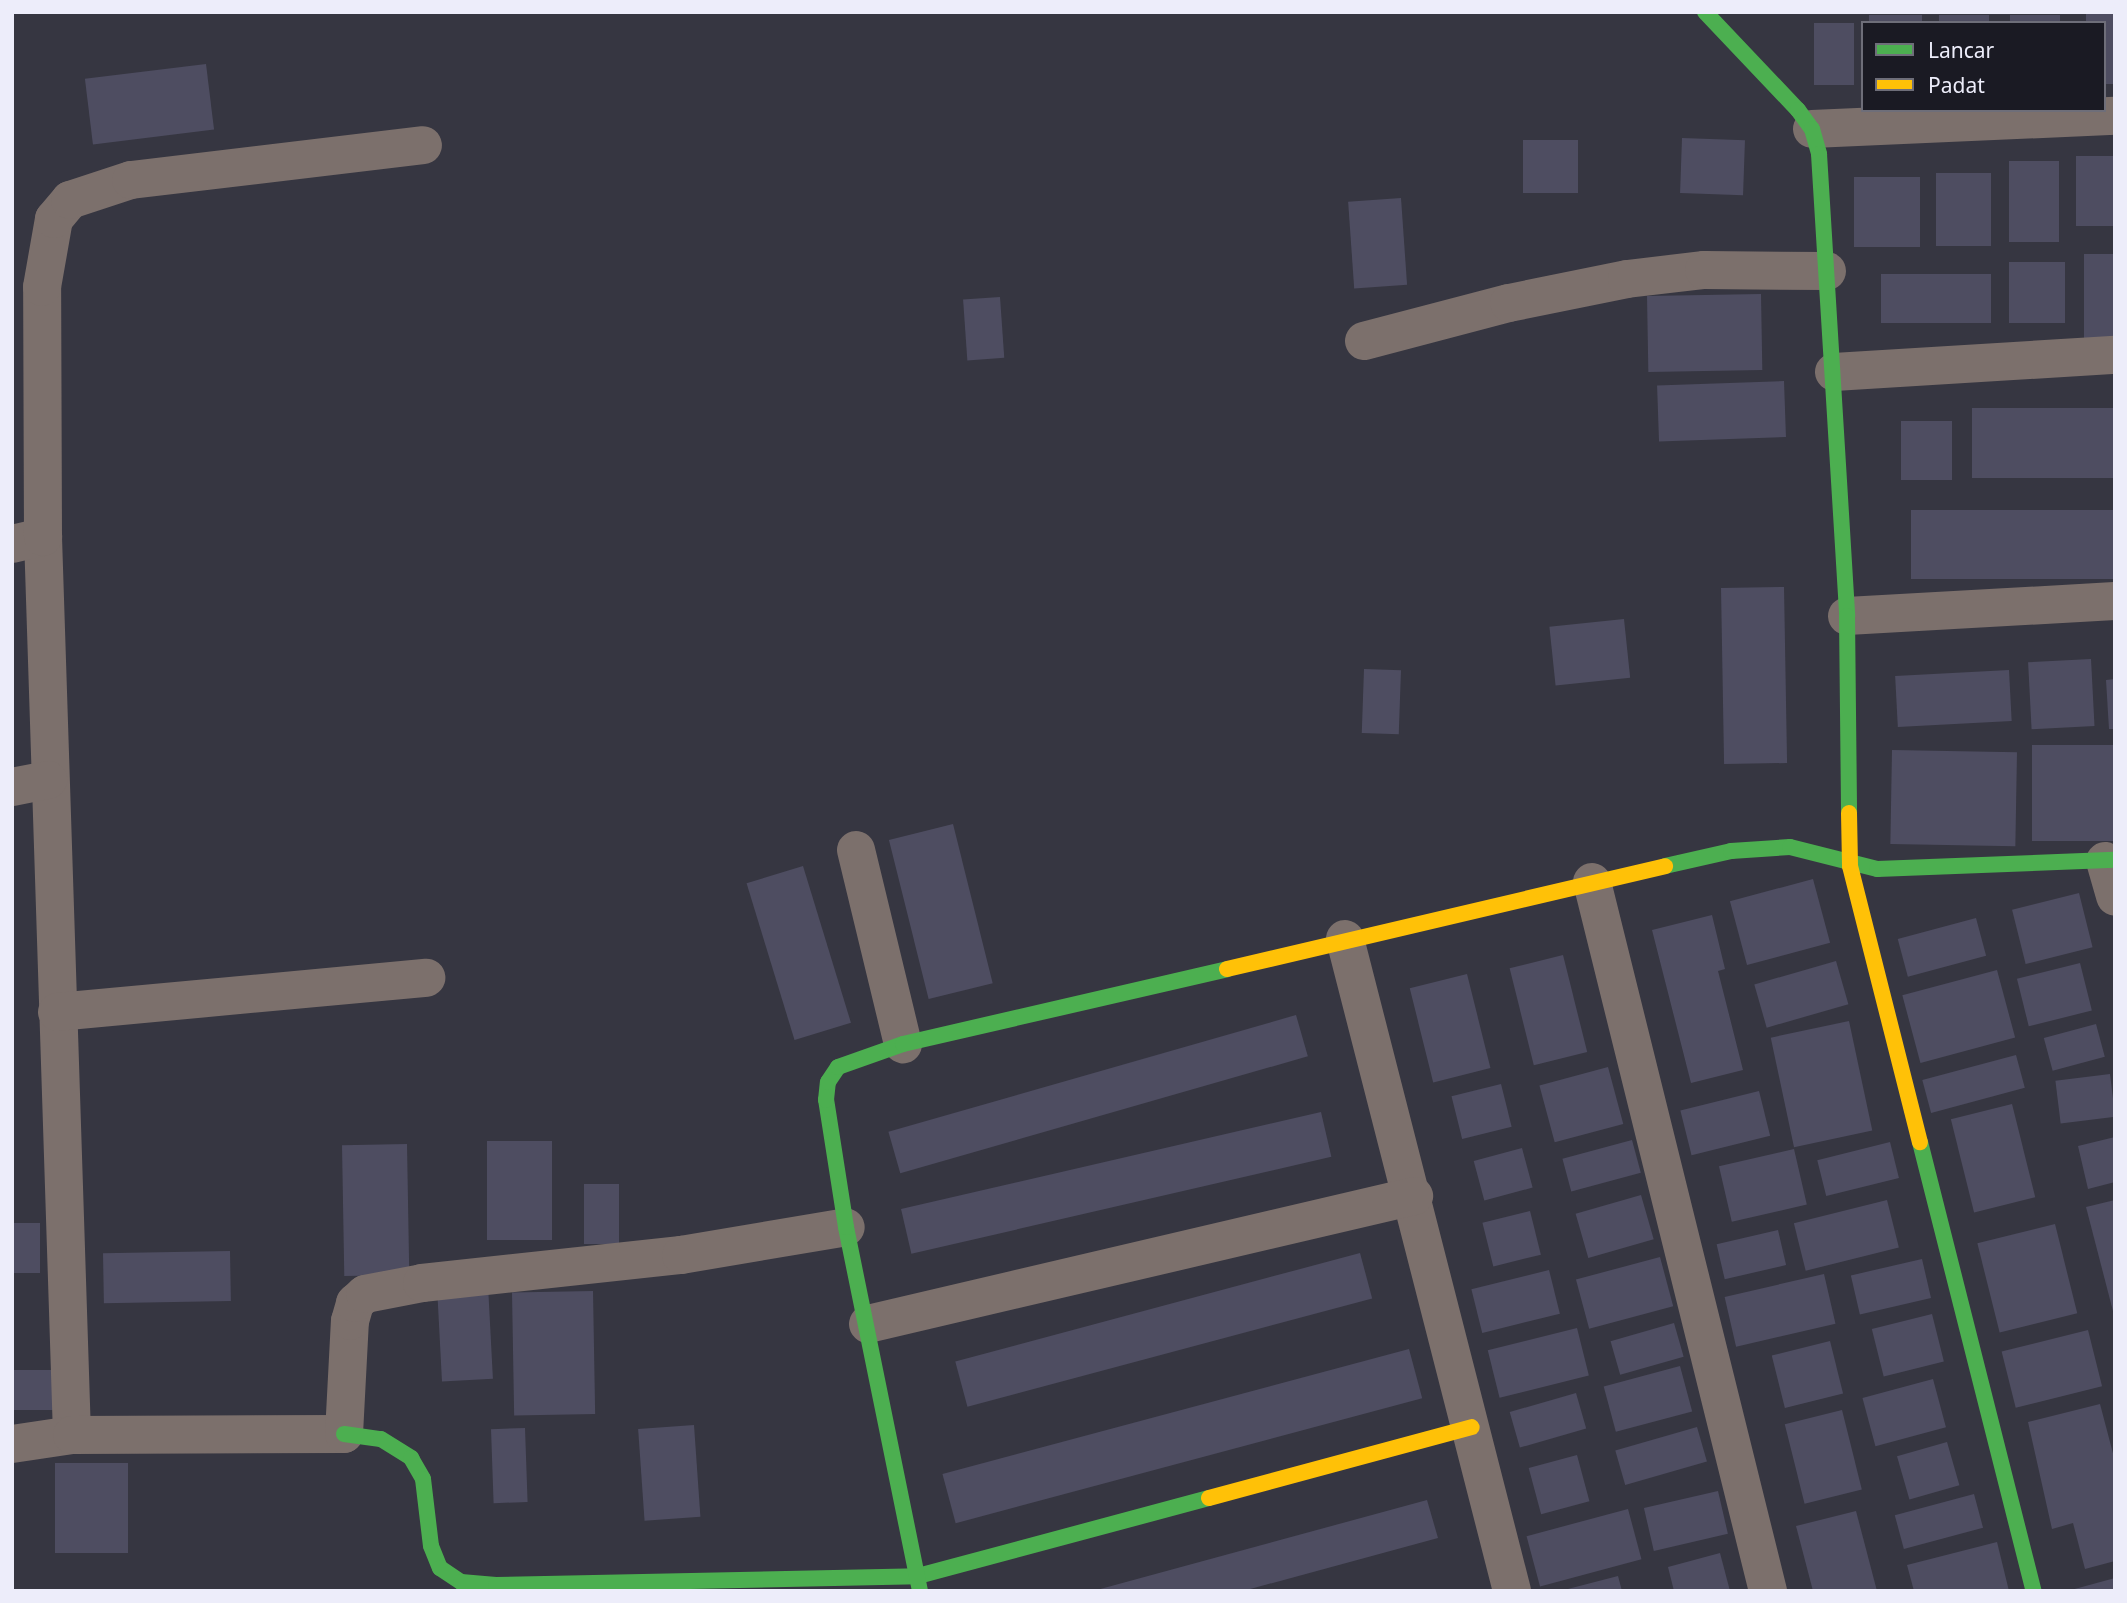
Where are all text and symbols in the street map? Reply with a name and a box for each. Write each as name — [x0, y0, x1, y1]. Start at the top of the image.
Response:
legend — [1861, 21, 2106, 112]
text: Lancar — [1928, 36, 1994, 64]
text: Padat — [1928, 71, 1985, 99]

